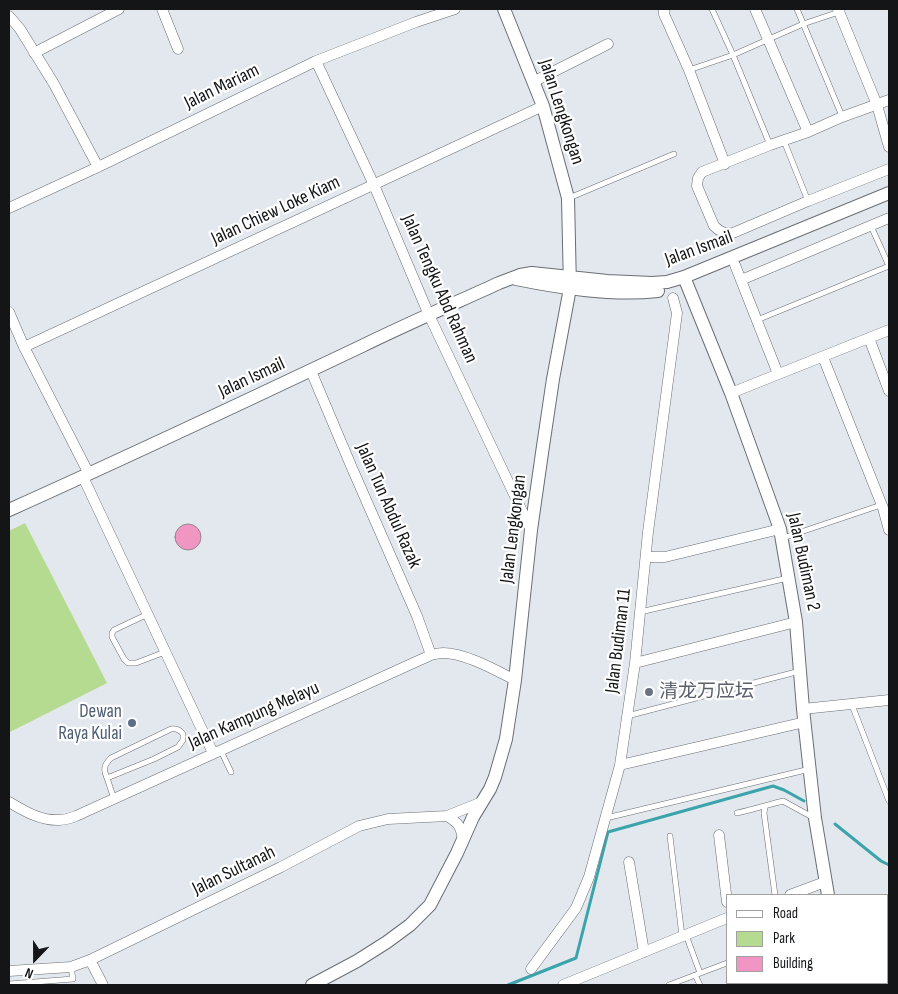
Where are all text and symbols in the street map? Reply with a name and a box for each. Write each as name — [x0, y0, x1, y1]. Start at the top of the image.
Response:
street label: Jalan Lengkongan — [533, 57, 589, 167]
street label: Jalan Mariam — [181, 59, 263, 115]
street label: Jalan Chiew Loke Kiam — [208, 171, 344, 251]
street label: Jalan Tengku Abd Rahman — [396, 211, 482, 367]
street label: Jalan Ismail — [662, 226, 736, 272]
street label: Jalan Ismail — [215, 353, 289, 403]
street label: Jalan Tun Abdul Razak — [350, 440, 426, 572]
street label: Jalan Lengkongan — [496, 473, 532, 585]
street label: Jalan Budiman 2 — [781, 511, 825, 613]
street label: Jalan Budiman 11 — [601, 587, 637, 695]
street label: Jalan Kampung Melayu — [185, 677, 323, 755]
place label: 清龙万应坛 — [659, 681, 754, 703]
marker: 清龙万应坛 — [643, 686, 655, 698]
place label: Dewan Raya Kulai — [58, 701, 122, 745]
marker: Dewan Raya Kulai — [126, 717, 138, 729]
street label: Jalan Sultanah — [189, 841, 279, 901]
legend — [726, 894, 888, 984]
text: Road — [773, 904, 798, 923]
text: Park — [773, 929, 795, 948]
north arrow — [10, 934, 60, 984]
text: Building — [773, 954, 813, 973]
text: N — [23, 964, 36, 983]

